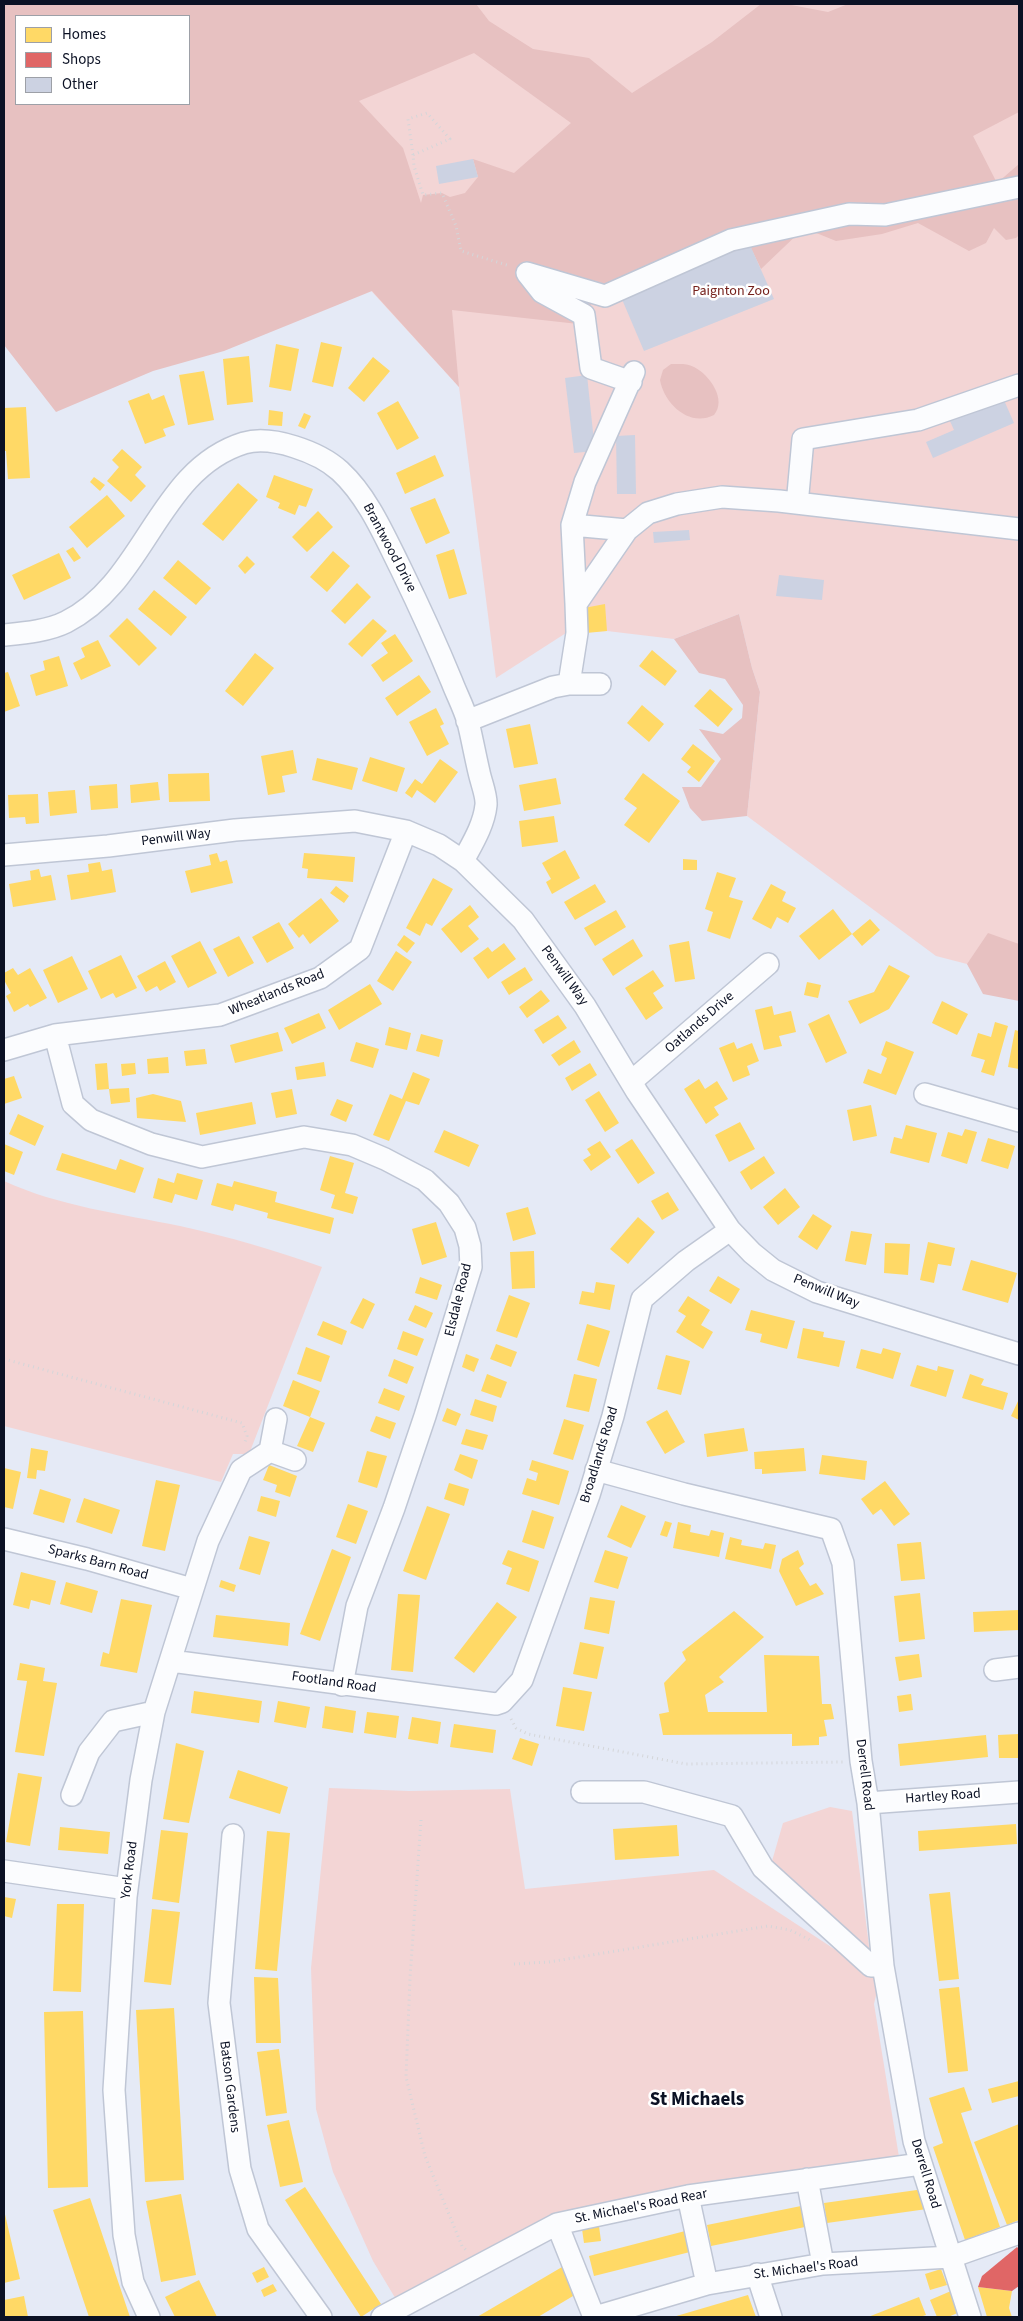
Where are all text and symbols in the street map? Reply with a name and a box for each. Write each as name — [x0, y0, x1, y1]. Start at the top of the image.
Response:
legend — [15, 15, 190, 105]
text: Homes — [62, 24, 106, 45]
text: Shops — [62, 49, 101, 70]
text: Other — [62, 74, 98, 95]
park label: Paignton Zoo — [692, 284, 770, 300]
street label: Brantwood Drive — [359, 501, 419, 595]
street label: Penwill Way — [140, 825, 212, 851]
street label: Penwill Way — [537, 943, 591, 1009]
street label: Wheatlands Road — [227, 966, 327, 1020]
street label: Oatlands Drive — [662, 988, 738, 1058]
street label: Elsdale Road — [442, 1262, 476, 1338]
street label: Penwill Way — [790, 1271, 862, 1313]
street label: Broadlands Road — [577, 1405, 623, 1505]
street label: Sparks Barn Road — [46, 1542, 150, 1584]
street label: Footland Road — [291, 1669, 377, 1697]
street label: Derrell Road — [851, 1738, 877, 1812]
street label: Hartley Road — [905, 1786, 981, 1808]
street label: York Road — [118, 1840, 142, 1900]
street label: Batson Gardens — [215, 2040, 243, 2134]
district label: St Michaels — [650, 2090, 744, 2112]
street label: Derrell Road — [906, 2137, 944, 2211]
street label: St. Michael's Road Rear — [573, 2186, 709, 2228]
street label: St. Michael's Road — [753, 2254, 859, 2284]

